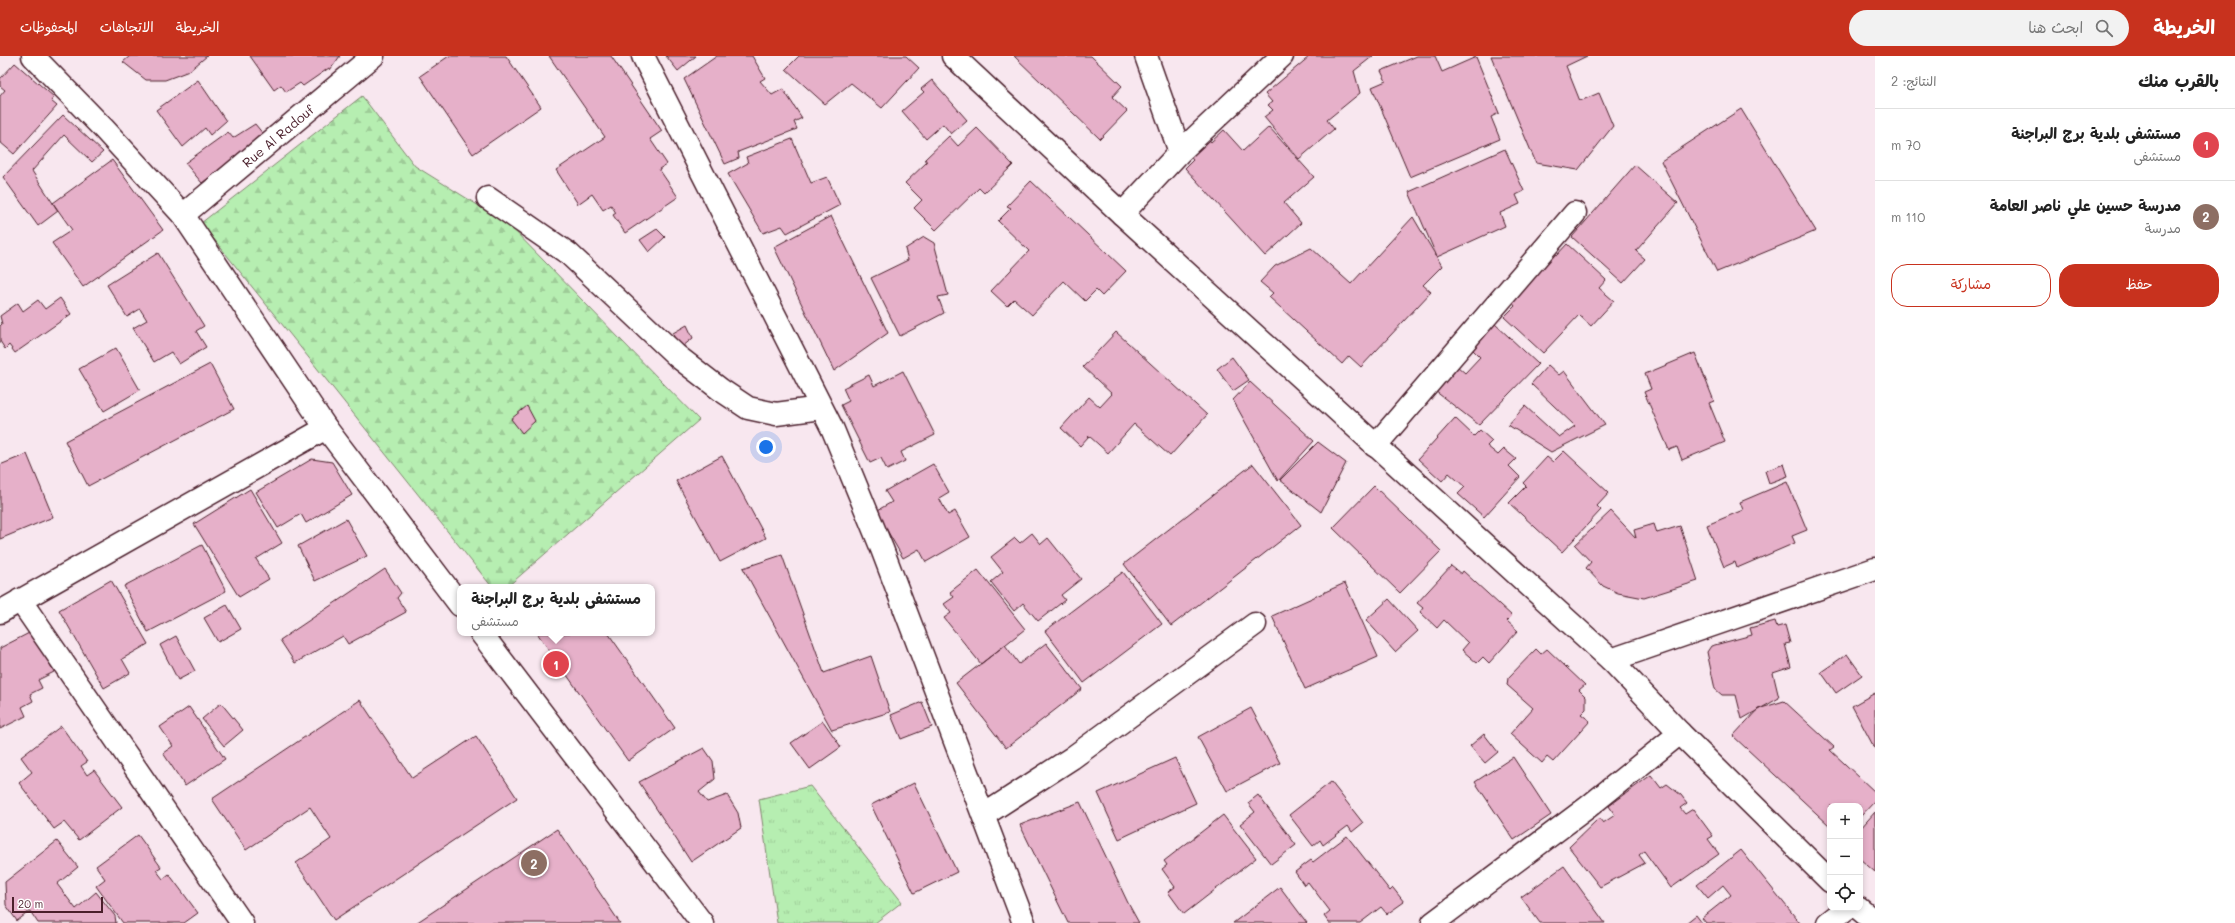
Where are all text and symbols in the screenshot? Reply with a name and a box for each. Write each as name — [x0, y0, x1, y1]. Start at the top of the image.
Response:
search box — [1849, 10, 2129, 46]
text: الخريطة — [2153, 14, 2215, 39]
text: المحفوظات — [20, 17, 78, 36]
text: الاتجاهات — [100, 17, 154, 36]
text: الخريطة — [176, 17, 219, 36]
text: ابحث هنا — [2028, 17, 2083, 37]
icon: search — [2093, 17, 2115, 39]
text: بالقرب منك — [2138, 69, 2219, 91]
text: النتائج: 2 — [1891, 72, 1936, 89]
street label: Rue Al Radouf — [238, 100, 318, 171]
text: مستشفی بلدیة برج البراجنة — [2011, 123, 2181, 143]
text: 70 m — [1891, 136, 1921, 153]
text: 1 — [2203, 136, 2209, 153]
text: مستشفى — [2133, 147, 2181, 164]
text: مدرسة حسين علي ناصر العامة — [1990, 195, 2181, 215]
text: 110 m — [1891, 208, 1925, 225]
text: 2 — [2202, 208, 2210, 225]
text: مدرسة — [2145, 219, 2181, 236]
button: مشاركة — [1891, 264, 2051, 307]
button: حفظ — [2059, 264, 2219, 307]
your location — [756, 437, 776, 457]
popup — [457, 584, 655, 636]
text: مستشفی بلدیة برج البراجنة — [471, 588, 641, 608]
text: مستشفى — [471, 612, 519, 629]
pin: 1 — [543, 649, 569, 679]
map controls — [1827, 803, 1863, 911]
button: + — [1827, 803, 1863, 839]
button: − — [1827, 839, 1863, 875]
pin: 2 — [521, 848, 547, 878]
button: locate — [1827, 875, 1863, 911]
scale bar — [12, 895, 103, 914]
text: 20 m — [18, 896, 43, 911]

